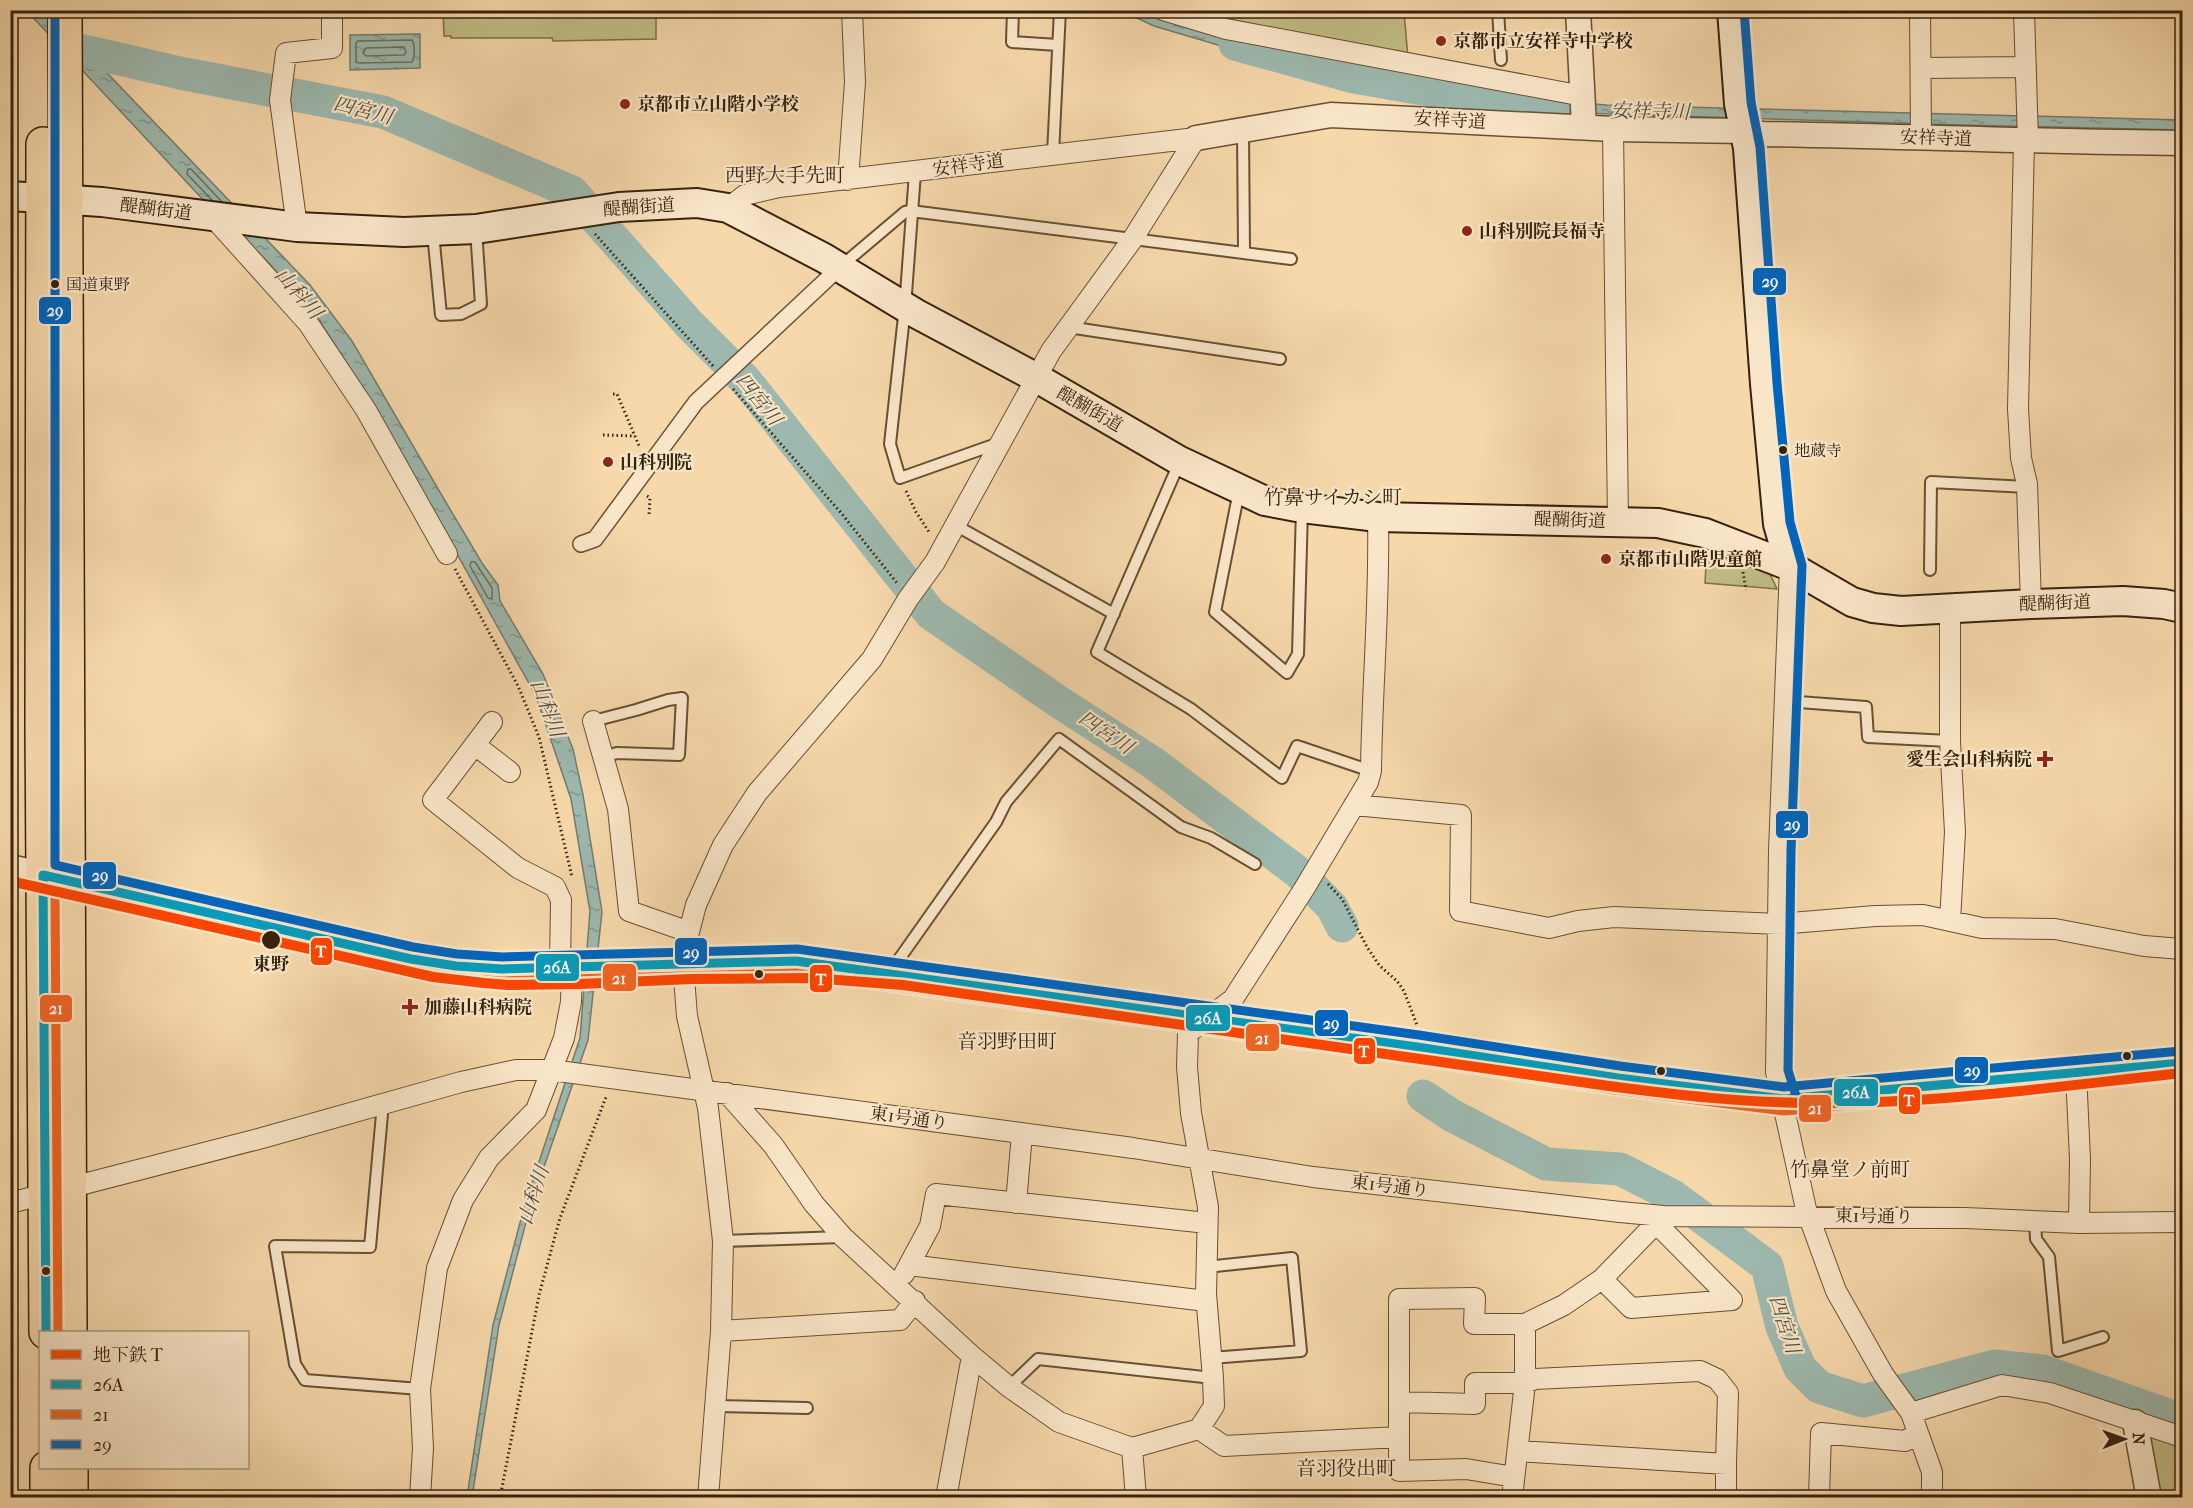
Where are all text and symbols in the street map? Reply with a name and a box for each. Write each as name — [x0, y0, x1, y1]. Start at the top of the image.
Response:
place label: 京都市立安祥寺中学校 — [1453, 31, 1633, 52]
marker: 京都市立安祥寺中学校 — [1434, 34, 1448, 48]
water label: 四宮川 — [331, 92, 397, 129]
place label: 京都市立山階小学校 — [637, 94, 799, 115]
marker: 京都市立山階小学校 — [618, 97, 632, 111]
water label: 安祥寺川 — [1610, 99, 1692, 124]
street label: 安祥寺道 — [1413, 108, 1486, 133]
street label: 安祥寺道 — [1900, 127, 1972, 150]
street label: 安祥寺道 — [931, 150, 1005, 181]
district label: 西野大手先町 — [725, 164, 845, 187]
street label: 醍醐街道 — [119, 195, 193, 224]
street label: 醍醐街道 — [602, 195, 676, 220]
place label: 山科別院長福寺 — [1479, 221, 1605, 242]
marker: 山科別院長福寺 — [1460, 224, 1474, 238]
water label: 山科川 — [270, 263, 328, 325]
line badge: 29 — [1752, 267, 1787, 296]
text: 29 — [1762, 272, 1778, 292]
place label: 国道東野 — [66, 275, 130, 294]
marker: 国道東野 — [49, 278, 61, 290]
line badge: 29 — [38, 296, 72, 325]
text: 29 — [47, 301, 63, 321]
water label: 四宮川 — [731, 369, 788, 431]
street label: 醍醐街道 — [1053, 382, 1126, 437]
place label: 地蔵寺 — [1794, 441, 1842, 460]
marker: 地蔵寺 — [1777, 444, 1789, 456]
place label: 山科別院 — [620, 452, 692, 473]
marker: 山科別院 — [601, 455, 615, 469]
district label: 竹鼻サイカシ町 — [1264, 486, 1402, 509]
street label: 醍醐街道 — [1534, 509, 1606, 532]
place label: 京都市山階児童館 — [1618, 549, 1762, 570]
marker: 京都市山階児童館 — [1599, 552, 1613, 566]
street label: 醍醐街道 — [2019, 592, 2091, 615]
water label: 山科川 — [526, 676, 570, 742]
water label: 四宮川 — [1074, 706, 1139, 760]
place label: 愛生会山科病院 — [1906, 749, 2032, 770]
marker: 愛生会山科病院 — [2036, 750, 2054, 768]
line badge: 29 — [1775, 810, 1809, 839]
text: 29 — [1784, 815, 1800, 835]
line badge: 29 — [82, 861, 117, 890]
text: 29 — [92, 866, 108, 886]
marker: 東野 — [260, 929, 282, 951]
line badge: T — [310, 937, 333, 966]
line badge: 29 — [674, 937, 708, 966]
text: T — [315, 942, 328, 961]
text: 29 — [683, 943, 699, 963]
line badge: 26A — [535, 953, 580, 982]
place label: 東野 — [253, 954, 290, 975]
text: 26A — [543, 958, 571, 977]
line badge: 21 — [602, 963, 637, 992]
line badge: T — [809, 964, 833, 993]
unlabelled marker — [753, 968, 765, 980]
text: 21 — [612, 969, 626, 988]
text: T — [815, 970, 828, 989]
line badge: 21 — [39, 994, 73, 1023]
place label: 加藤山科病院 — [424, 997, 532, 1018]
marker: 加藤山科病院 — [401, 998, 419, 1016]
text: 21 — [49, 999, 63, 1018]
line badge: 26A — [1185, 1004, 1231, 1032]
text: 26A — [1194, 1009, 1222, 1028]
line badge: 29 — [1314, 1009, 1349, 1037]
text: 29 — [1323, 1014, 1339, 1034]
line badge: 21 — [1245, 1023, 1280, 1052]
text: 21 — [1255, 1029, 1269, 1048]
district label: 音羽野田町 — [957, 1030, 1057, 1053]
line badge: T — [1353, 1037, 1376, 1065]
text: T — [1358, 1042, 1371, 1061]
unlabelled marker — [2121, 1050, 2133, 1062]
line badge: 29 — [1954, 1056, 1989, 1084]
text: 29 — [1964, 1061, 1980, 1081]
unlabelled marker — [1655, 1065, 1667, 1077]
line badge: 26A — [1833, 1078, 1879, 1107]
text: 26A — [1842, 1083, 1870, 1102]
line badge: T — [1898, 1086, 1921, 1115]
text: T — [1903, 1091, 1916, 1110]
line badge: 21 — [1798, 1094, 1832, 1123]
text: 21 — [1808, 1099, 1822, 1118]
street label: 東1号通り — [869, 1103, 949, 1134]
district label: 竹鼻堂ノ前町 — [1790, 1158, 1910, 1181]
water label: 山科川 — [513, 1161, 554, 1227]
street label: 東1号通り — [1350, 1171, 1430, 1202]
street label: 東1号通り — [1835, 1205, 1913, 1228]
unlabelled marker — [40, 1265, 52, 1277]
water label: 四宮川 — [1764, 1292, 1805, 1358]
legend — [39, 1331, 249, 1469]
text: 地下鉄 T — [93, 1345, 164, 1366]
text: 26A — [93, 1375, 124, 1396]
text: 21 — [93, 1405, 109, 1426]
north arrow — [2094, 1409, 2154, 1469]
text: N — [2129, 1433, 2148, 1446]
text: 29 — [93, 1435, 112, 1456]
district label: 音羽役出町 — [1296, 1457, 1396, 1480]

